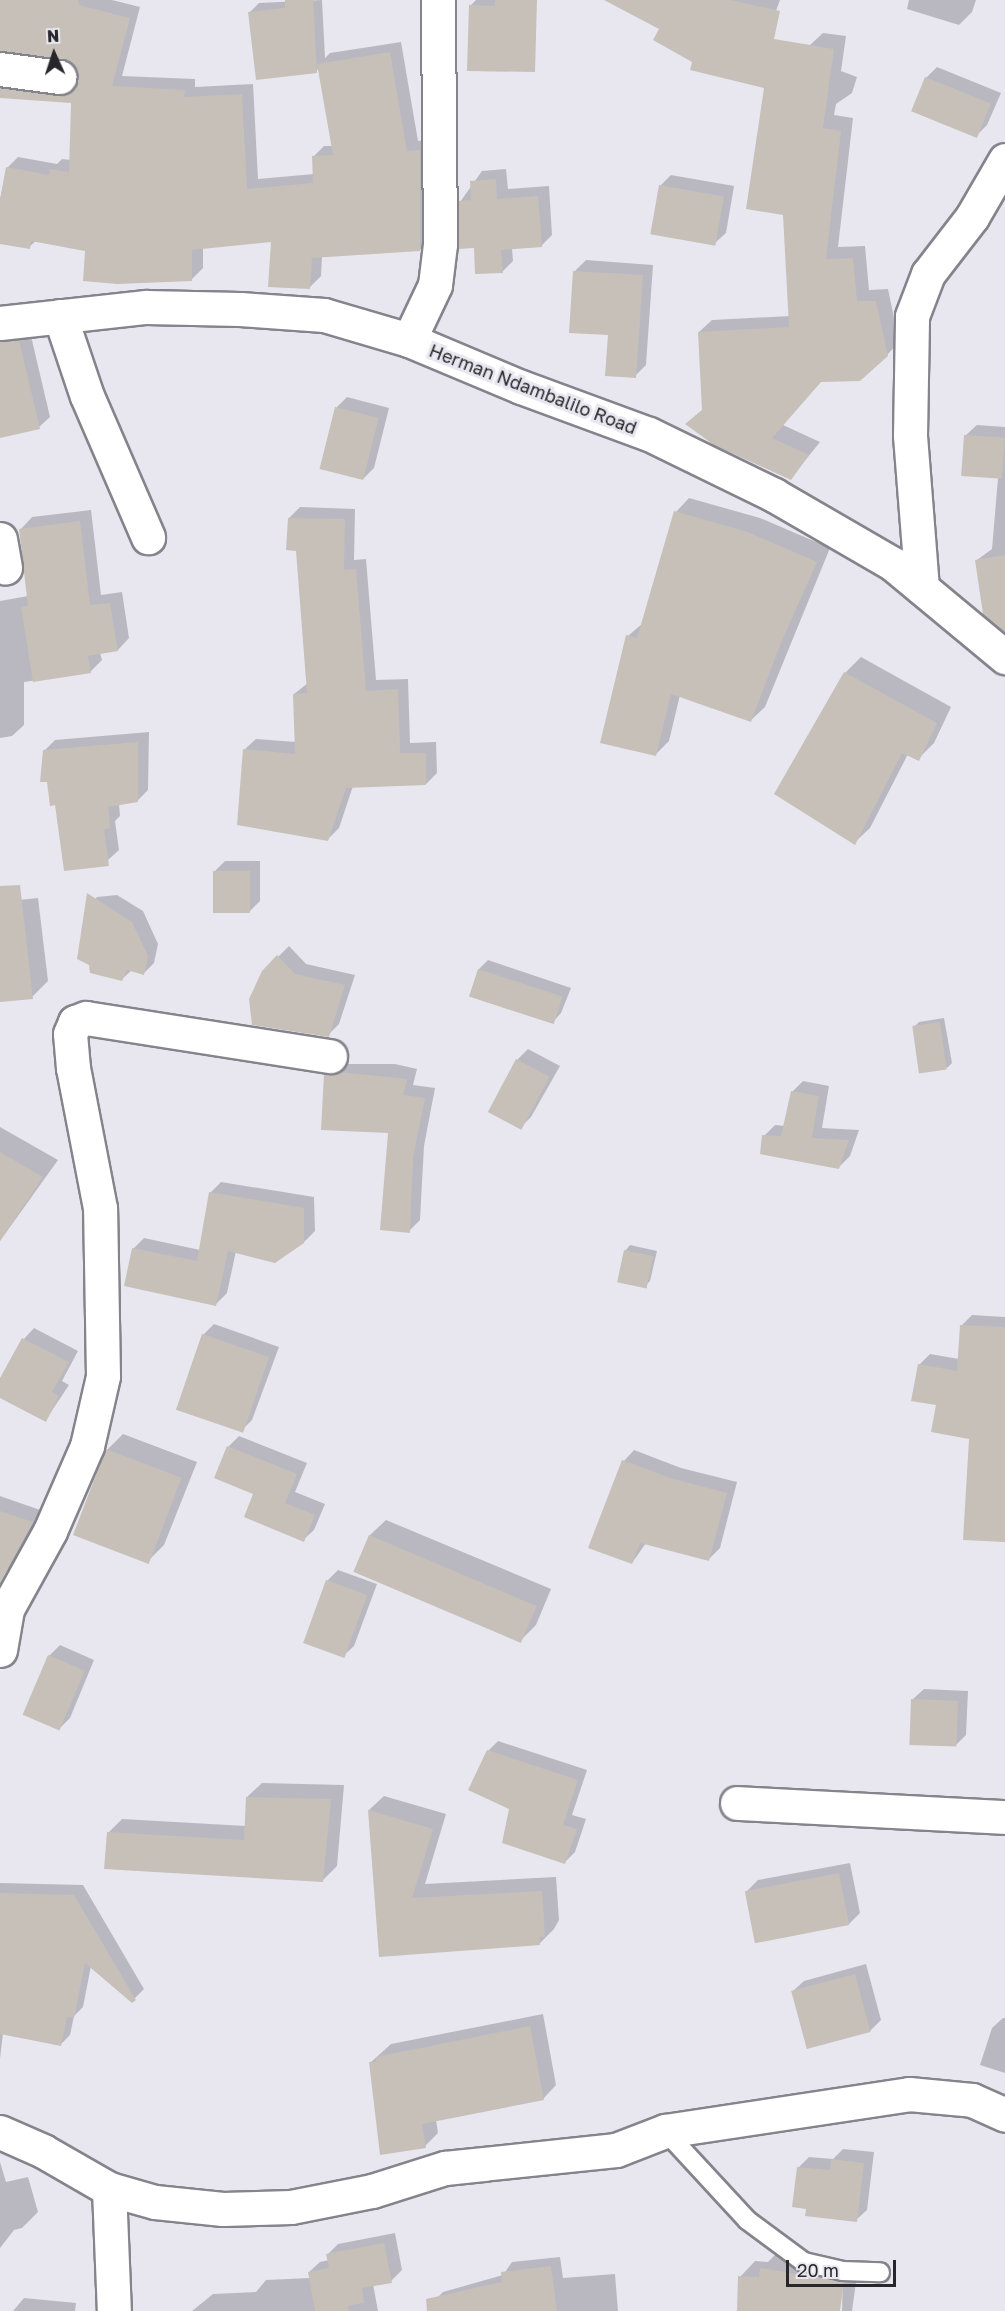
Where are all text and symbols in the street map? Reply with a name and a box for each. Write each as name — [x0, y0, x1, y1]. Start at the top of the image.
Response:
north arrow — [24, 24, 84, 84]
text: N — [46, 26, 60, 46]
street label: Herman Ndambalilo Road — [426, 339, 640, 439]
scale bar — [789, 2248, 898, 2286]
text: 20 m — [797, 2259, 839, 2281]

